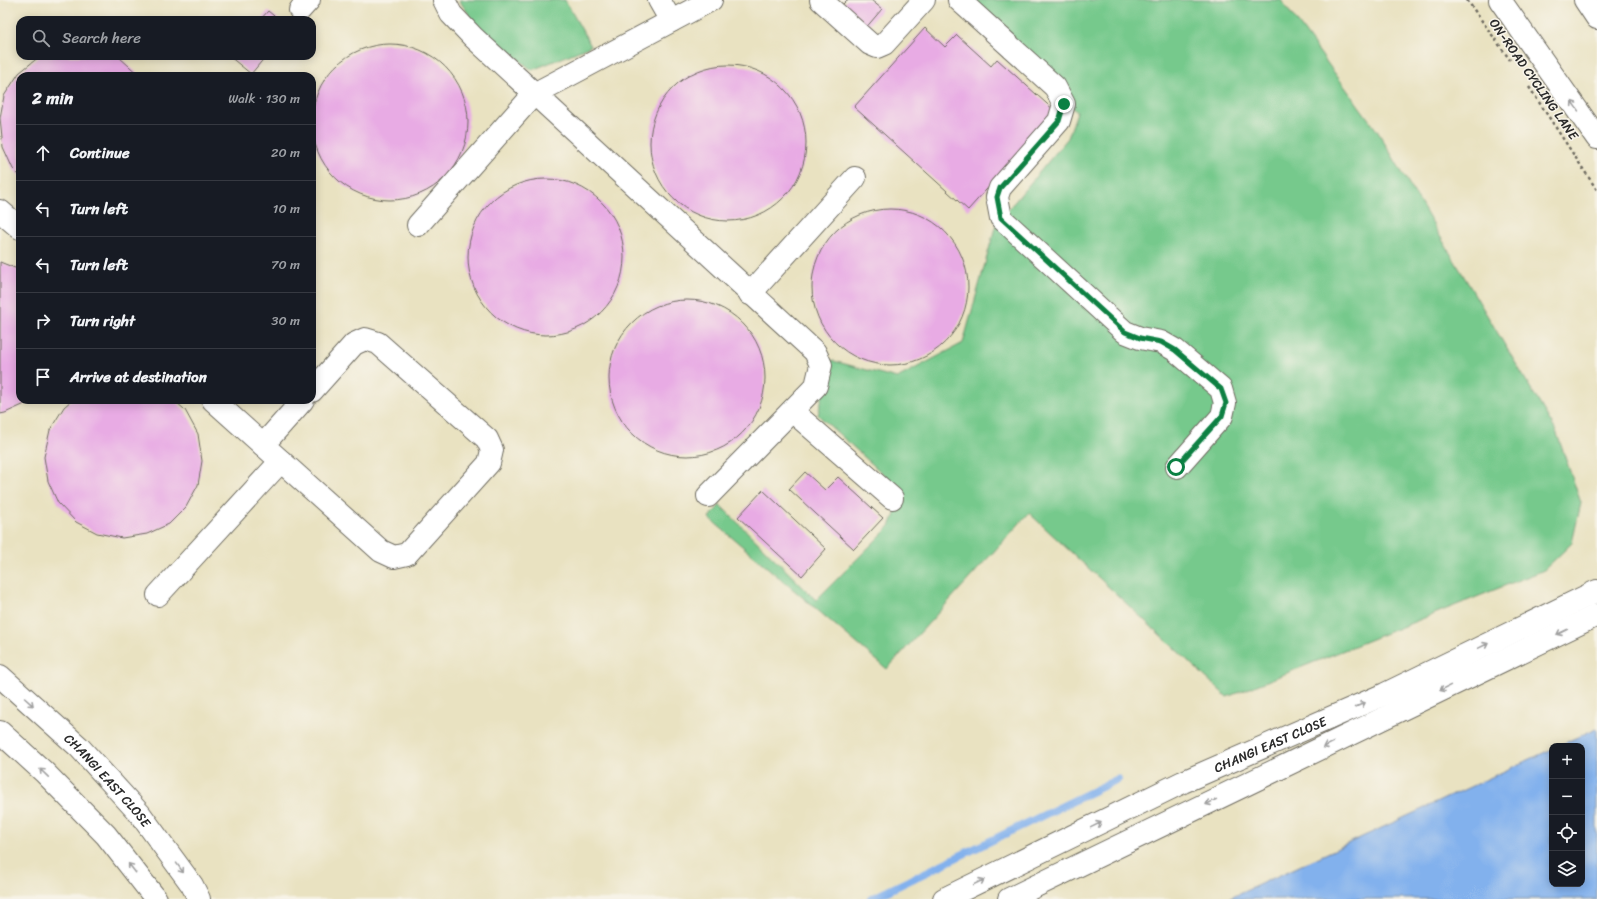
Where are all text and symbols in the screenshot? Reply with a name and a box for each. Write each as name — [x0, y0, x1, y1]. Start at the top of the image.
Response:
street label: ON-ROAD CYCLING LANE — [1483, 13, 1585, 145]
search box — [16, 16, 316, 60]
text: Search here — [62, 25, 141, 51]
icon: search — [30, 27, 52, 49]
text: 2 min — [32, 83, 73, 113]
text: Walk · 130 m — [228, 87, 300, 110]
route end — [1055, 95, 1073, 113]
one-way arrow — [1571, 101, 1579, 112]
text: Continue — [70, 140, 130, 166]
text: 20 m — [271, 141, 300, 164]
icon: ahead — [32, 142, 54, 164]
text: Turn left — [70, 196, 128, 222]
text: 10 m — [273, 197, 300, 220]
icon: left — [32, 198, 54, 220]
text: Turn left — [70, 252, 128, 278]
text: 70 m — [271, 253, 300, 276]
icon: left — [32, 254, 54, 276]
text: Turn right — [70, 308, 135, 334]
text: 30 m — [271, 309, 300, 332]
icon: right — [32, 310, 54, 332]
text: Arrive at destination — [70, 364, 207, 390]
icon: arrive — [32, 366, 54, 388]
route start — [1167, 458, 1185, 476]
one-way arrow — [1556, 629, 1568, 636]
one-way arrow — [1477, 642, 1489, 649]
one-way arrow — [1439, 685, 1451, 692]
one-way arrow — [24, 697, 34, 707]
one-way arrow — [1354, 700, 1366, 708]
street label: CHANGI EAST CLOSE — [1210, 709, 1331, 779]
street label: CHANGI EAST CLOSE — [59, 727, 158, 832]
one-way arrow — [1322, 742, 1334, 749]
map controls — [1549, 743, 1585, 887]
button: + — [1549, 743, 1585, 779]
one-way arrow — [39, 768, 49, 778]
button: − — [1549, 779, 1585, 815]
one-way arrow — [1205, 798, 1217, 806]
button: locate — [1549, 815, 1585, 851]
one-way arrow — [1089, 821, 1101, 828]
button: layers — [1549, 851, 1585, 887]
one-way arrow — [176, 862, 184, 873]
one-way arrow — [128, 863, 136, 874]
one-way arrow — [972, 878, 984, 885]

